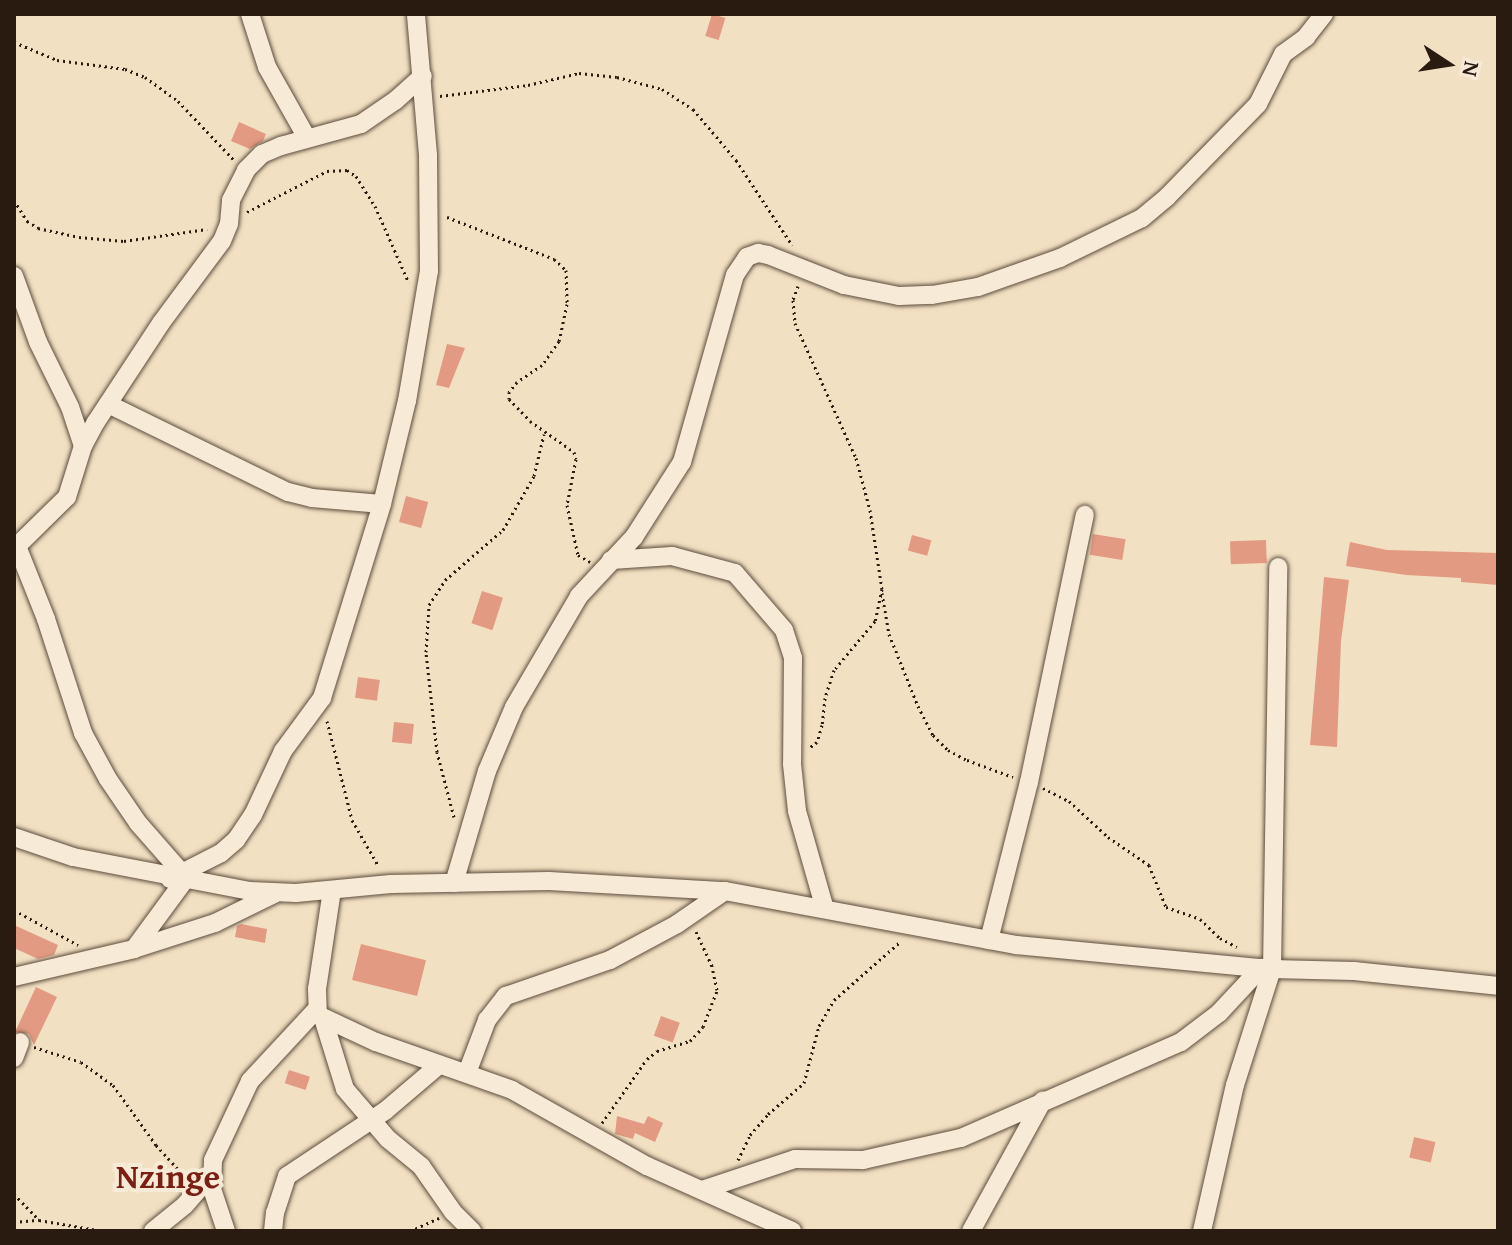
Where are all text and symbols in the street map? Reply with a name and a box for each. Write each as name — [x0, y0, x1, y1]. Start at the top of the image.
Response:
north arrow — [1408, 24, 1488, 104]
text: N — [1454, 58, 1489, 80]
district label: Nzinge — [116, 1156, 220, 1196]

